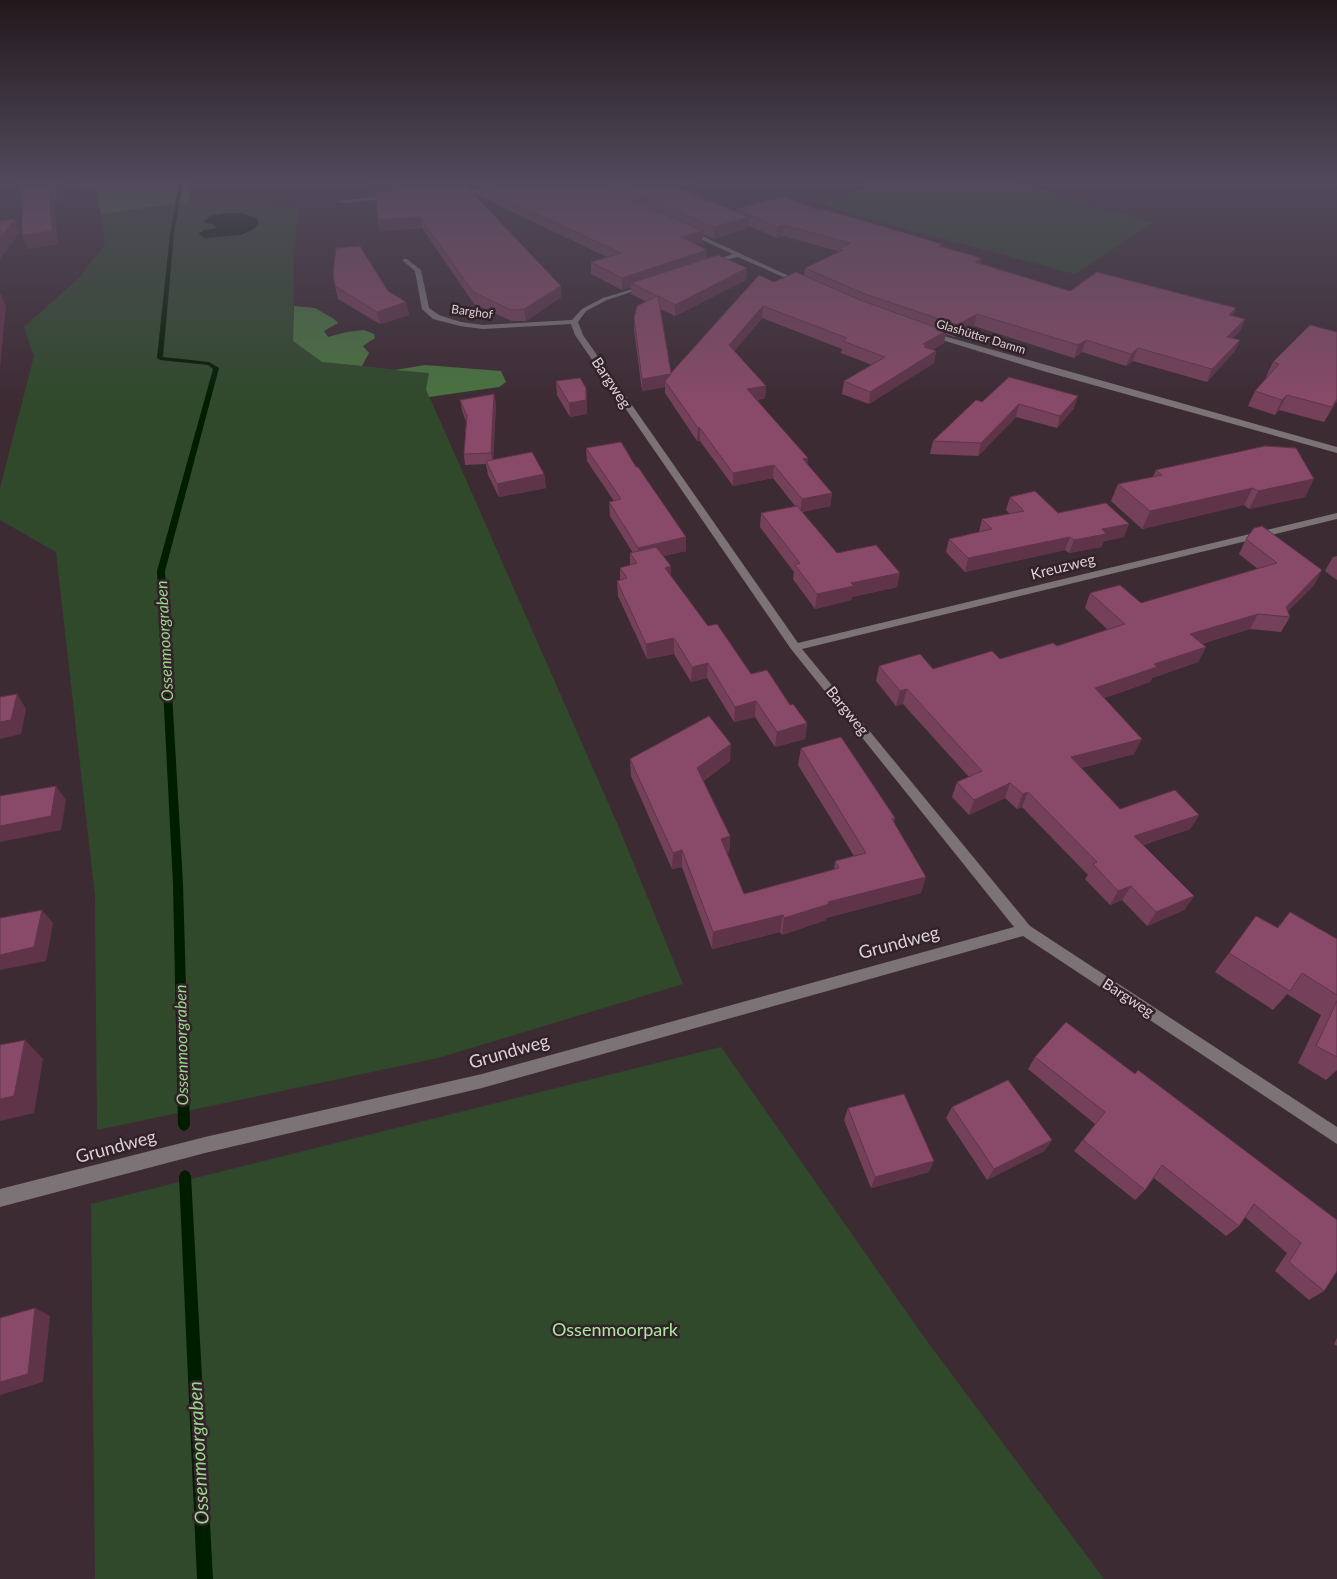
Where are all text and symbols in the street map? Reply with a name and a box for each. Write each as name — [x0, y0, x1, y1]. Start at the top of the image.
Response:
street label: Barghof — [450, 302, 494, 322]
street label: Glashütter Damm — [935, 317, 1027, 357]
street label: Bargweg — [587, 354, 635, 412]
street label: Kreuzweg — [1029, 550, 1097, 584]
water label: Ossenmoorgraben — [152, 580, 178, 702]
street label: Bargweg — [822, 683, 872, 739]
street label: Grundweg — [856, 922, 942, 964]
street label: Bargweg — [1099, 975, 1157, 1021]
water label: Ossenmoorgraben — [171, 984, 193, 1106]
street label: Grundweg — [466, 1030, 552, 1074]
street label: Grundweg — [73, 1126, 159, 1168]
park label: Ossenmoorpark — [552, 1319, 678, 1341]
water label: Ossenmoorgraben — [184, 1381, 214, 1525]

